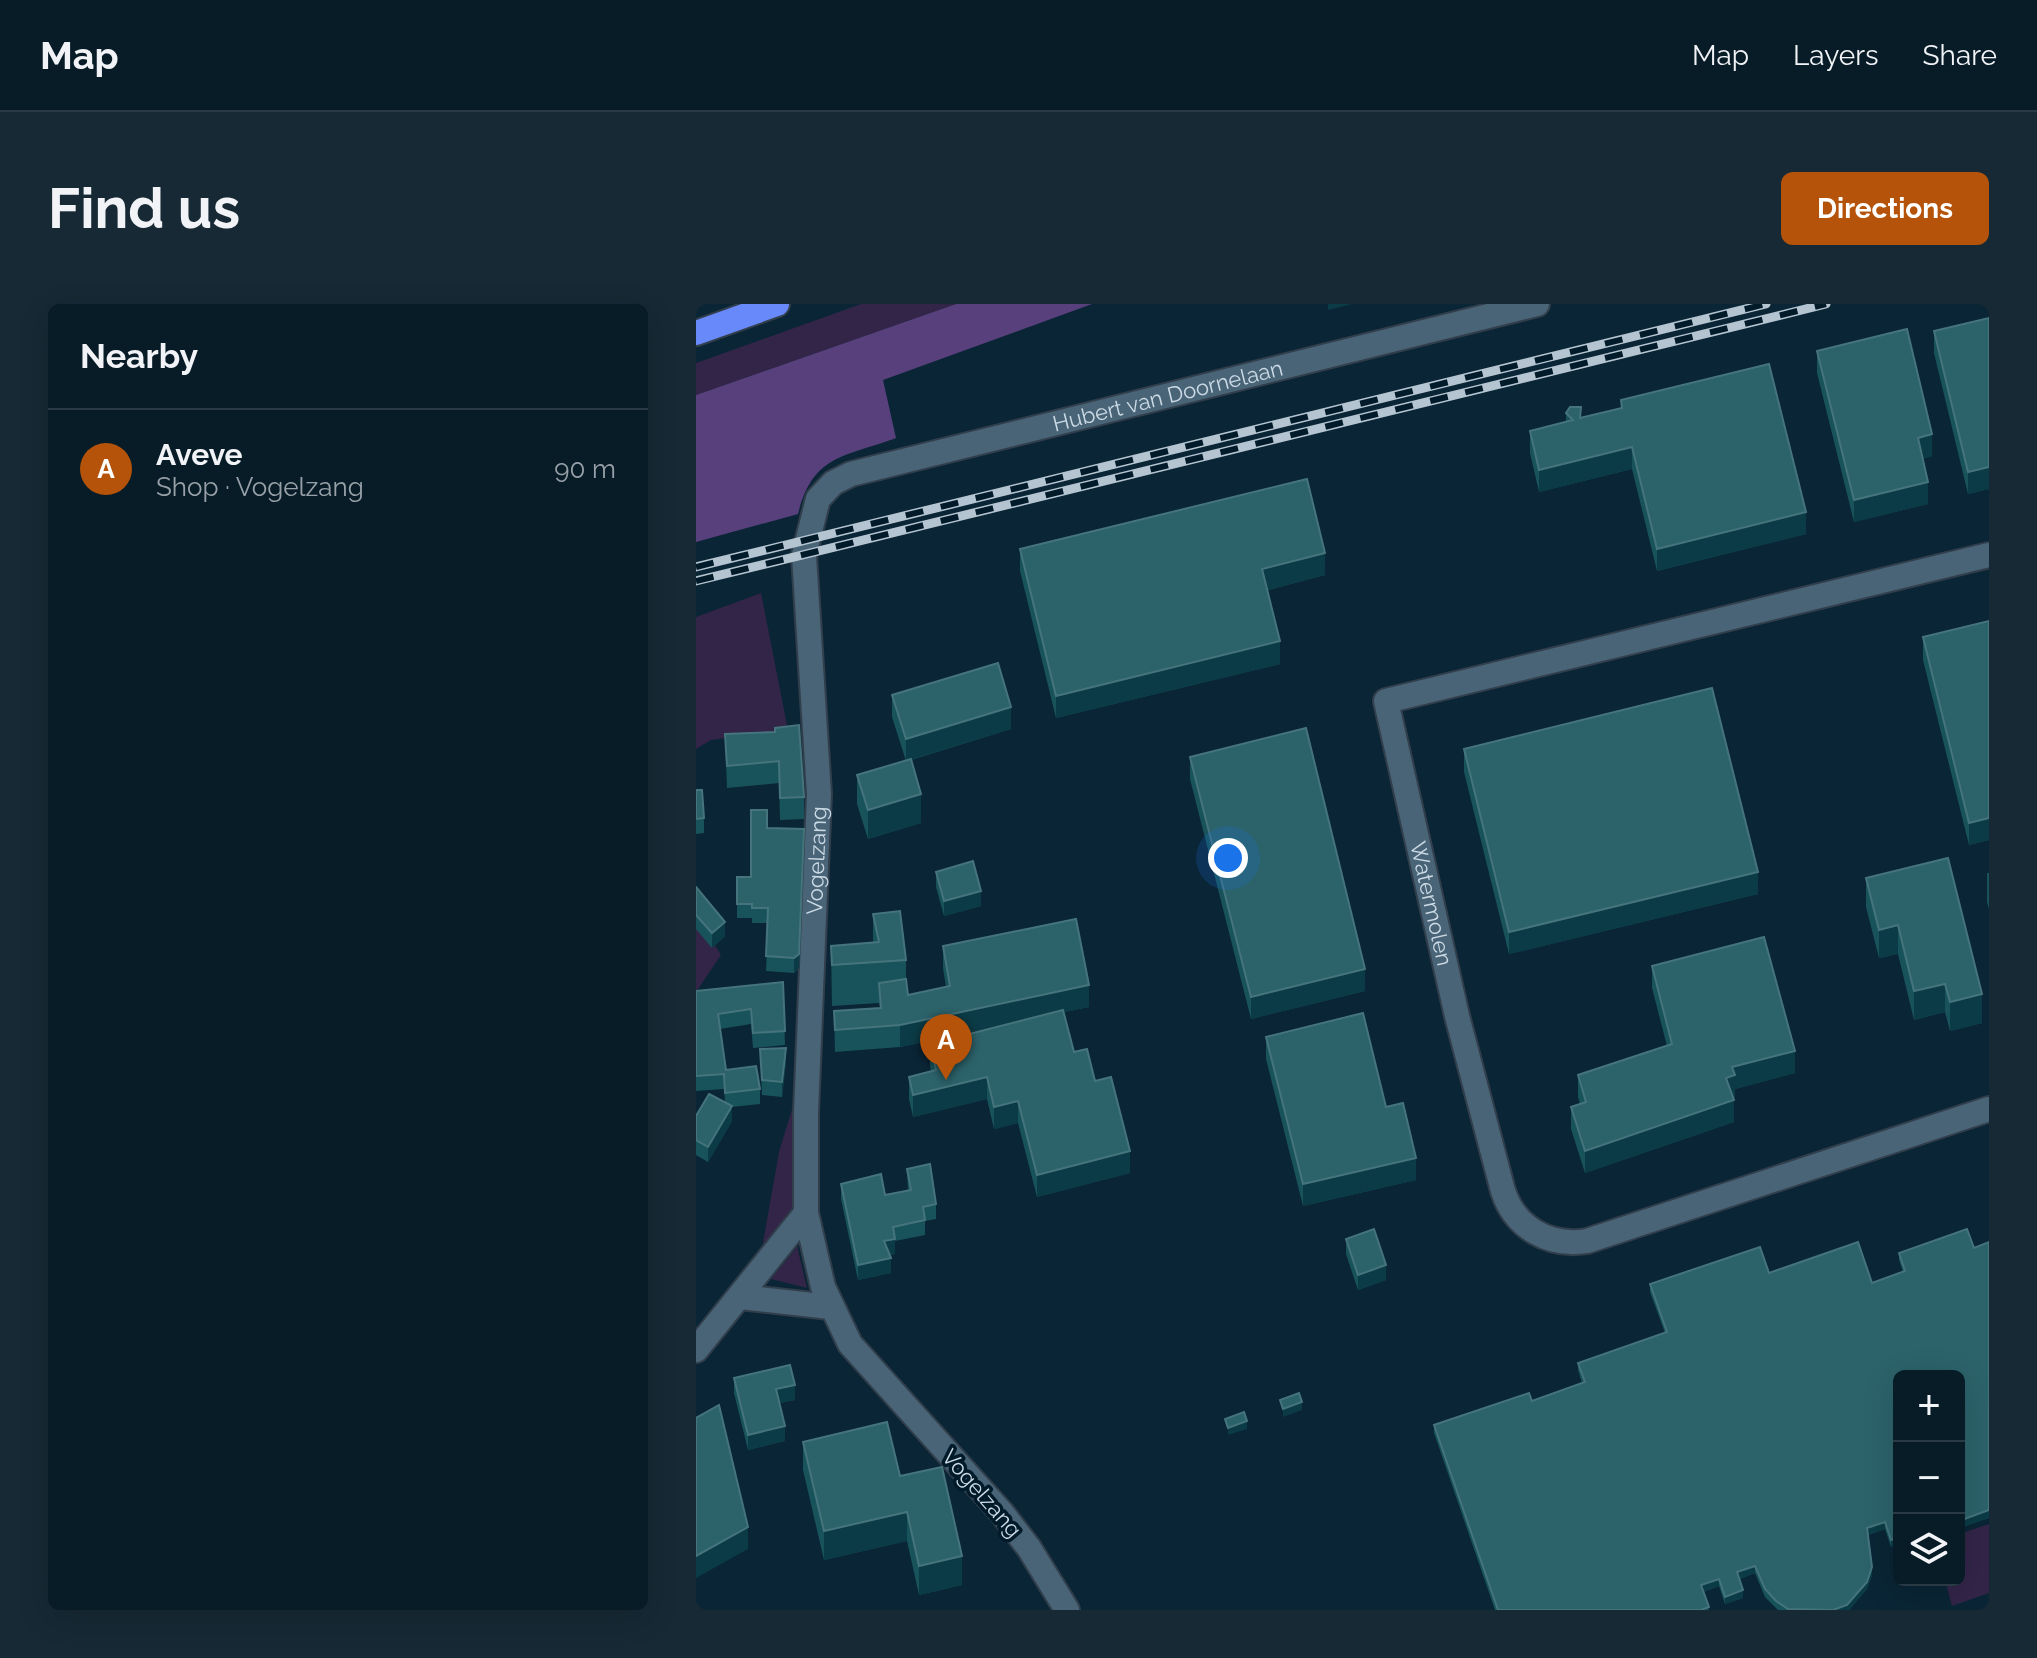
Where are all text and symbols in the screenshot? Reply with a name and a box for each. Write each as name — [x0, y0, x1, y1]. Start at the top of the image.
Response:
text: Map — [40, 33, 119, 78]
text: Map — [1692, 39, 1749, 72]
text: Layers — [1793, 39, 1879, 72]
text: Share — [1923, 39, 1997, 72]
button: Directions — [1781, 172, 1989, 245]
text: Find us — [48, 175, 240, 241]
text: Nearby — [80, 336, 198, 376]
street label: Hubert van Doornelaan — [1050, 355, 1285, 437]
text: Aveve — [156, 437, 243, 472]
text: A — [97, 454, 115, 484]
text: 90 m — [554, 454, 616, 484]
text: Shop · Vogelzang — [156, 472, 364, 502]
street label: Vogelzang — [801, 806, 831, 915]
your location — [1208, 838, 1248, 878]
street label: Watermolen — [1405, 839, 1458, 968]
pin: A — [920, 1014, 972, 1080]
map controls — [1893, 1370, 1965, 1586]
button: + — [1893, 1370, 1965, 1442]
button: − — [1893, 1442, 1965, 1514]
street label: Vogelzang — [937, 1444, 1027, 1542]
button: layers — [1893, 1514, 1965, 1586]

